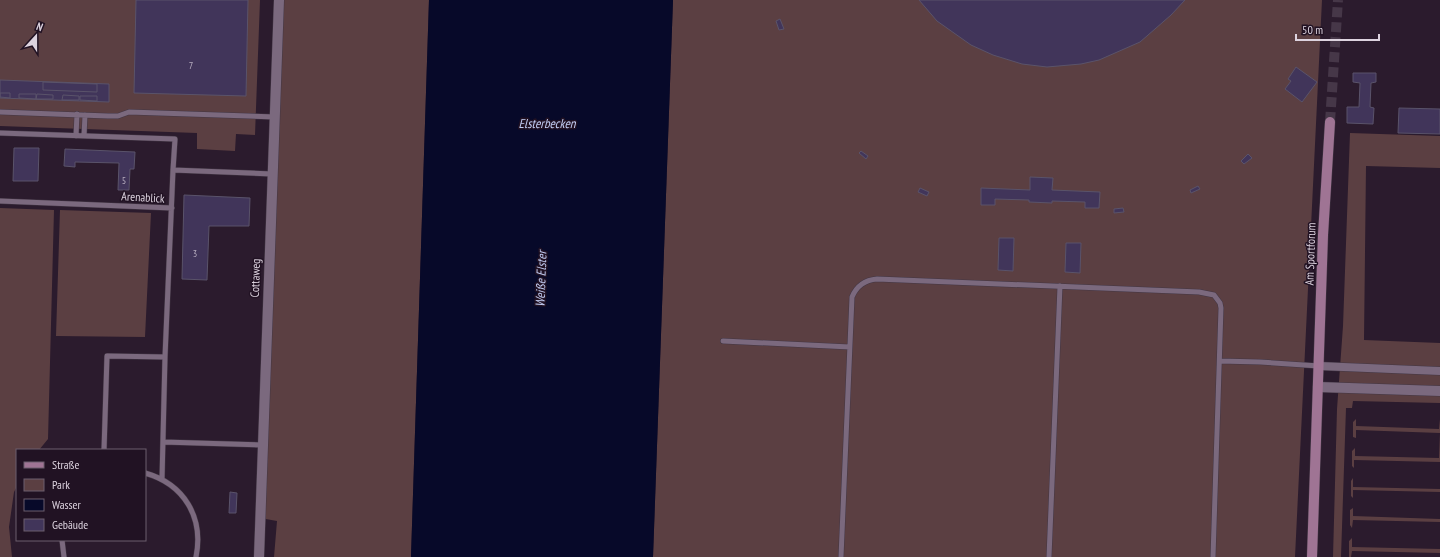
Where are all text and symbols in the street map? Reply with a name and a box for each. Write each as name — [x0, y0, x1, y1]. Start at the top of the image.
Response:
north arrow — [16, 16, 56, 56]
scale bar — [1296, 16, 1379, 42]
text: N — [34, 19, 45, 34]
text: 50 m — [1302, 22, 1323, 37]
house number: 7 — [189, 59, 193, 72]
water label: Elsterbecken — [519, 115, 577, 132]
house number: 5 — [122, 174, 126, 187]
street label: Arenablick — [121, 188, 165, 206]
street label: Am Sportforum — [1301, 222, 1319, 286]
house number: 3 — [193, 247, 197, 260]
water label: Weiße Elster — [532, 248, 551, 307]
street label: Cottaweg — [247, 258, 263, 298]
legend — [16, 449, 146, 541]
text: Straße — [52, 457, 79, 472]
text: Park — [52, 477, 70, 492]
text: Wasser — [52, 497, 82, 512]
text: Gebäude — [52, 517, 88, 532]

